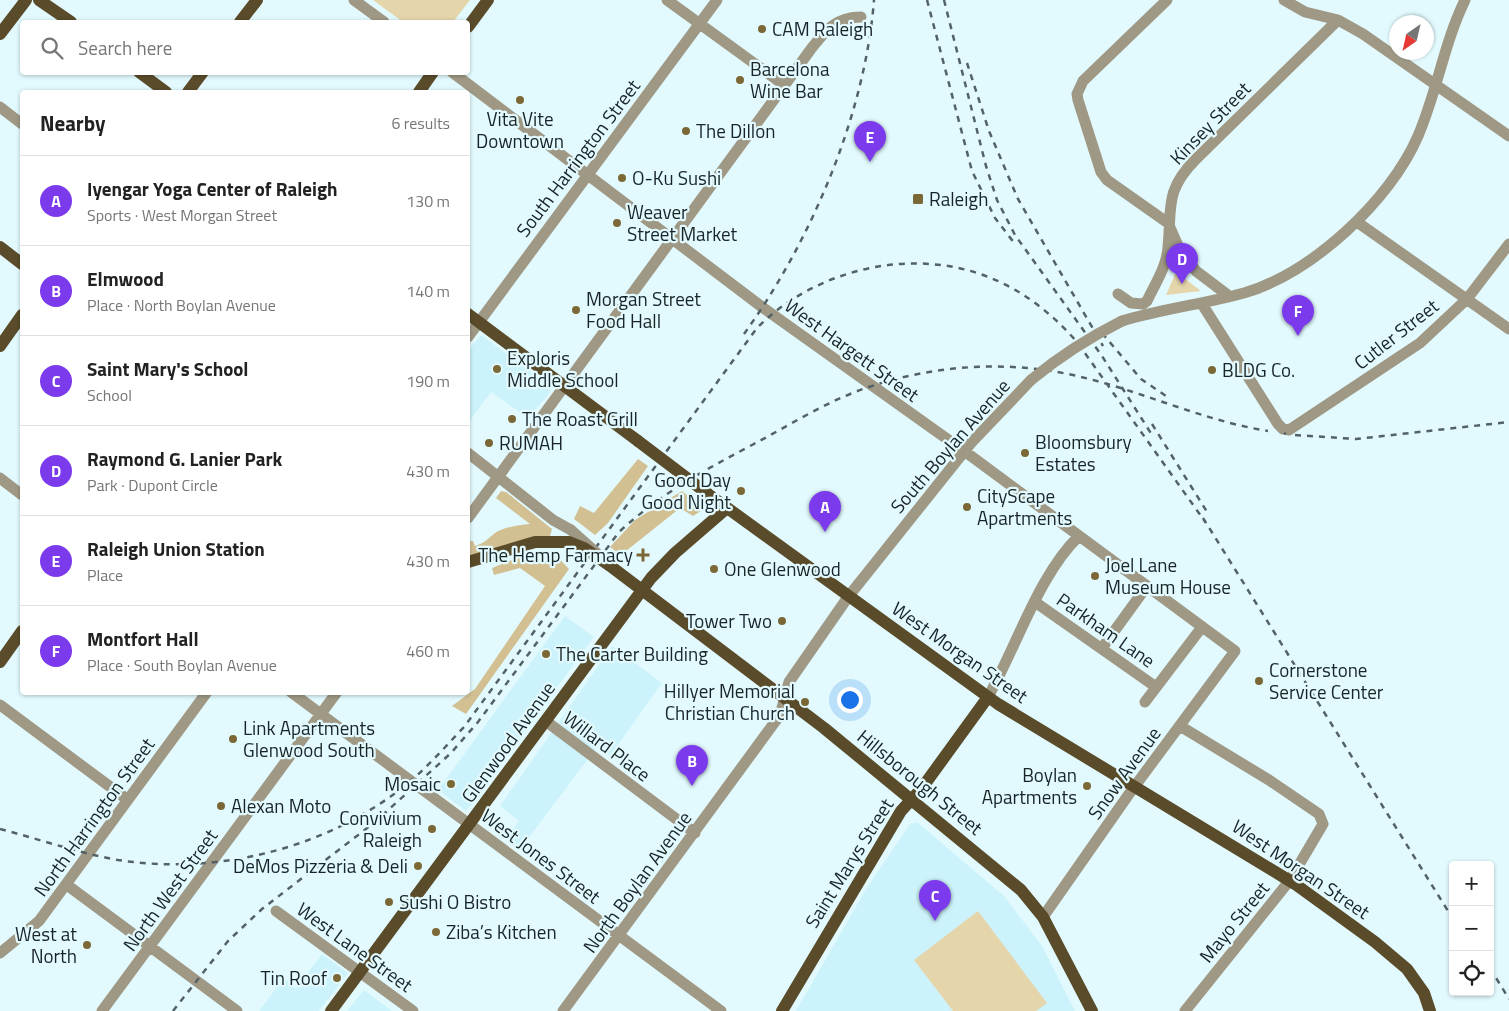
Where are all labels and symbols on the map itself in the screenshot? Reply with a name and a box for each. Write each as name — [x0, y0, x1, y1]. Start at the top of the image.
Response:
place label: CAM Raleigh — [772, 14, 873, 43]
north arrow — [1389, 15, 1434, 60]
marker: CAM Raleigh — [756, 23, 768, 35]
place label: Barcelona Wine Bar — [750, 54, 830, 105]
street label: South Harrington Street — [508, 72, 647, 243]
marker: Barcelona Wine Bar — [734, 74, 746, 86]
street label: Kinsey Street — [1162, 74, 1257, 171]
marker: Vita Vite Downtown — [514, 94, 526, 106]
place label: Vita Vite Downtown — [476, 104, 564, 155]
place label: The Dillon — [696, 116, 775, 145]
pin: E — [854, 121, 886, 162]
marker: The Dillon — [680, 125, 692, 137]
place label: O-Ku Sushi — [632, 163, 721, 192]
marker: O-Ku Sushi — [616, 172, 628, 184]
place label: Raleigh — [929, 184, 988, 213]
marker: Raleigh — [911, 192, 925, 206]
place label: Weaver Street Market — [627, 197, 738, 248]
marker: Weaver Street Market — [611, 217, 623, 229]
pin: D — [1166, 243, 1198, 284]
place label: Morgan Street Food Hall — [586, 284, 701, 335]
street label: West Hargett Street — [779, 291, 926, 409]
street label: Cutler Street — [1347, 291, 1445, 376]
pin: F — [1282, 295, 1314, 336]
marker: Morgan Street Food Hall — [570, 304, 582, 316]
place label: Exploris Middle School — [507, 343, 619, 394]
place label: BLDG Co. — [1222, 355, 1295, 384]
marker: Exploris Middle School — [491, 363, 503, 375]
marker: BLDG Co. — [1206, 364, 1218, 376]
street label: South Boylan Avenue — [883, 372, 1016, 519]
place label: The Roast Grill — [522, 404, 638, 433]
marker: The Roast Grill — [506, 413, 518, 425]
place label: Bloomsbury Estates — [1035, 427, 1132, 478]
place label: RUMAH — [499, 428, 563, 457]
marker: RUMAH — [483, 437, 495, 449]
marker: Bloomsbury Estates — [1019, 447, 1031, 459]
place label: Good Day Good Night — [641, 465, 731, 516]
place label: CityScape Apartments — [977, 481, 1072, 532]
marker: Good Day Good Night — [735, 485, 747, 497]
pin: A — [809, 491, 841, 532]
marker: CityScape Apartments — [961, 501, 973, 513]
place label: The Hemp Farmacy — [478, 540, 633, 569]
marker: The Hemp Farmacy — [637, 549, 649, 561]
place label: Joel Lane Museum House — [1105, 550, 1231, 601]
place label: One Glenwood — [724, 554, 841, 583]
marker: One Glenwood — [708, 563, 720, 575]
marker: Joel Lane Museum House — [1089, 570, 1101, 582]
street label: Parkham Lane — [1051, 585, 1162, 674]
street label: West Morgan Street — [886, 594, 1035, 710]
place label: Tower Two — [686, 606, 772, 635]
marker: Tower Two — [776, 615, 788, 627]
place label: The Carter Building — [556, 639, 708, 668]
marker: The Carter Building — [540, 648, 552, 660]
place label: Cornerstone Service Center — [1269, 655, 1384, 706]
street label: Glenwood Avenue — [454, 675, 562, 808]
marker: Cornerstone Service Center — [1253, 675, 1265, 687]
place label: Hillyer Memorial Christian Church — [664, 676, 795, 727]
your location — [837, 687, 863, 713]
marker: Hillyer Memorial Christian Church — [799, 696, 811, 708]
street label: Willard Place — [558, 703, 657, 788]
place label: Link Apartments Glenwood South — [243, 713, 375, 764]
street label: Snow Avenue — [1080, 720, 1167, 825]
street label: Hillsborough Street — [851, 722, 990, 842]
street label: North Harrington Street — [26, 731, 161, 902]
marker: Link Apartments Glenwood South — [227, 733, 239, 745]
pin: B — [676, 745, 708, 786]
place label: Boylan Apartments — [982, 760, 1077, 811]
place label: Mosaic — [384, 769, 441, 798]
marker: Mosaic — [445, 778, 457, 790]
marker: Boylan Apartments — [1081, 780, 1093, 792]
place label: Alexan Moto — [231, 791, 331, 820]
street label: Saint Marys Street — [797, 792, 900, 933]
marker: Alexan Moto — [215, 800, 227, 812]
street label: West Jones Street — [475, 801, 607, 910]
place label: Convivium Raleigh — [339, 803, 422, 854]
street label: North Boylan Avenue — [575, 805, 698, 959]
street label: West Morgan Street — [1227, 812, 1376, 926]
street label: North West Street — [115, 822, 224, 957]
marker: Convivium Raleigh — [426, 823, 438, 835]
place label: DeMos Pizzeria & Deli — [233, 851, 408, 880]
marker: DeMos Pizzeria & Deli — [412, 860, 424, 872]
street label: Mayo Street — [1192, 874, 1276, 969]
pin: C — [919, 880, 951, 921]
place label: Sushi O Bistro — [399, 887, 511, 916]
street label: West Lane Street — [291, 895, 420, 999]
marker: Sushi O Bistro — [383, 896, 395, 908]
place label: Ziba’s Kitchen — [446, 917, 557, 946]
place label: West at North — [15, 919, 77, 970]
marker: Ziba’s Kitchen — [430, 926, 442, 938]
marker: West at North — [81, 939, 93, 951]
place label: Tin Roof — [261, 963, 328, 992]
marker: Tin Roof — [331, 972, 343, 984]

